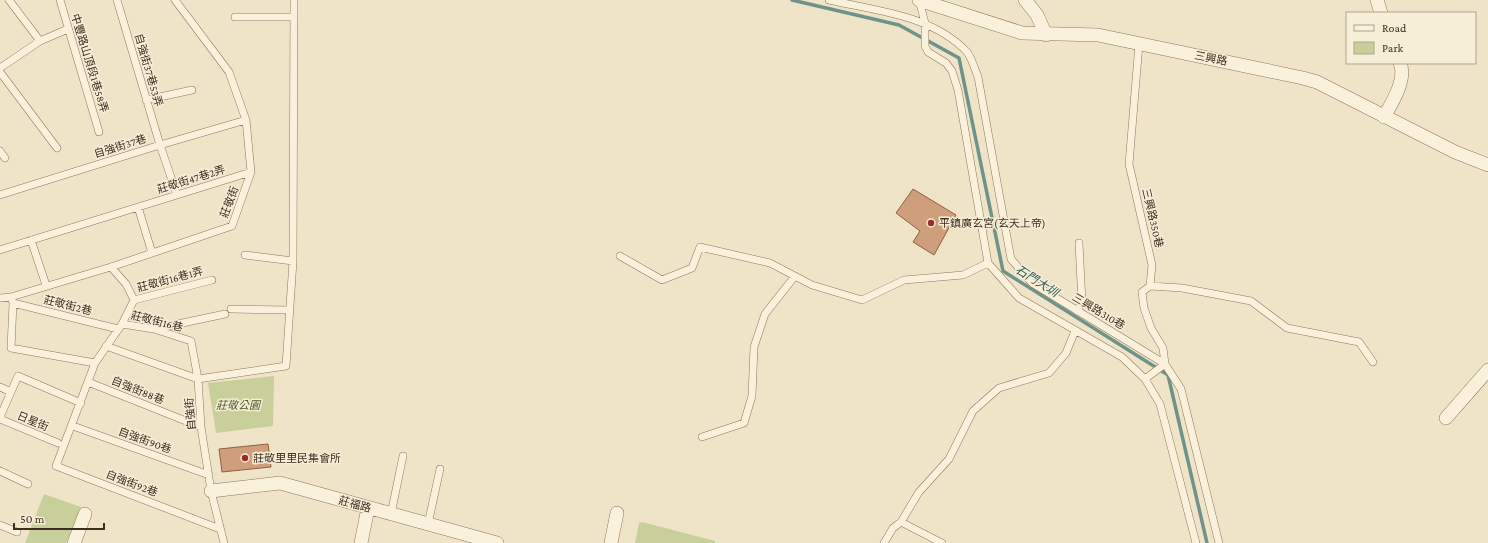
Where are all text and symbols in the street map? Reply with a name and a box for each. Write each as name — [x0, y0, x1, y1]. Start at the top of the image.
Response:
street label: 中豐路山頂段1巷58弄 — [69, 12, 111, 114]
legend — [1346, 12, 1476, 64]
text: Road — [1382, 21, 1407, 35]
street label: 自強街37巷53弄 — [133, 32, 165, 108]
text: Park — [1382, 41, 1404, 55]
street label: 三興路 — [1194, 49, 1228, 67]
street label: 自強街37巷 — [92, 132, 148, 160]
street label: 莊敬街47巷2弄 — [155, 163, 227, 195]
street label: 莊敬街 — [218, 184, 240, 220]
street label: 三興路350巷 — [1140, 187, 1166, 249]
place label: 平鎮廣玄宮(玄天上帝) — [939, 217, 1046, 230]
marker: 平鎮廣玄宮(玄天上帝) — [926, 218, 936, 228]
water label: 石門大圳 — [1013, 262, 1063, 301]
street label: 莊敬街16巷1弄 — [136, 264, 204, 294]
street label: 三興路310巷 — [1071, 291, 1127, 331]
street label: 莊敬街2巷 — [43, 293, 93, 317]
street label: 莊敬街16巷 — [130, 309, 184, 333]
street label: 自強街88巷 — [110, 374, 166, 406]
street label: 自強街 — [183, 397, 197, 431]
park label: 莊敬公園 — [216, 399, 262, 411]
street label: 日星街 — [15, 409, 51, 433]
street label: 自強街90巷 — [117, 425, 173, 455]
place label: 莊敬里里民集會所 — [253, 452, 341, 464]
marker: 莊敬里里民集會所 — [240, 453, 250, 463]
street label: 自強街92巷 — [104, 468, 160, 498]
street label: 莊福路 — [338, 494, 372, 514]
scale bar — [14, 505, 104, 531]
text: 50 m — [20, 512, 45, 526]

